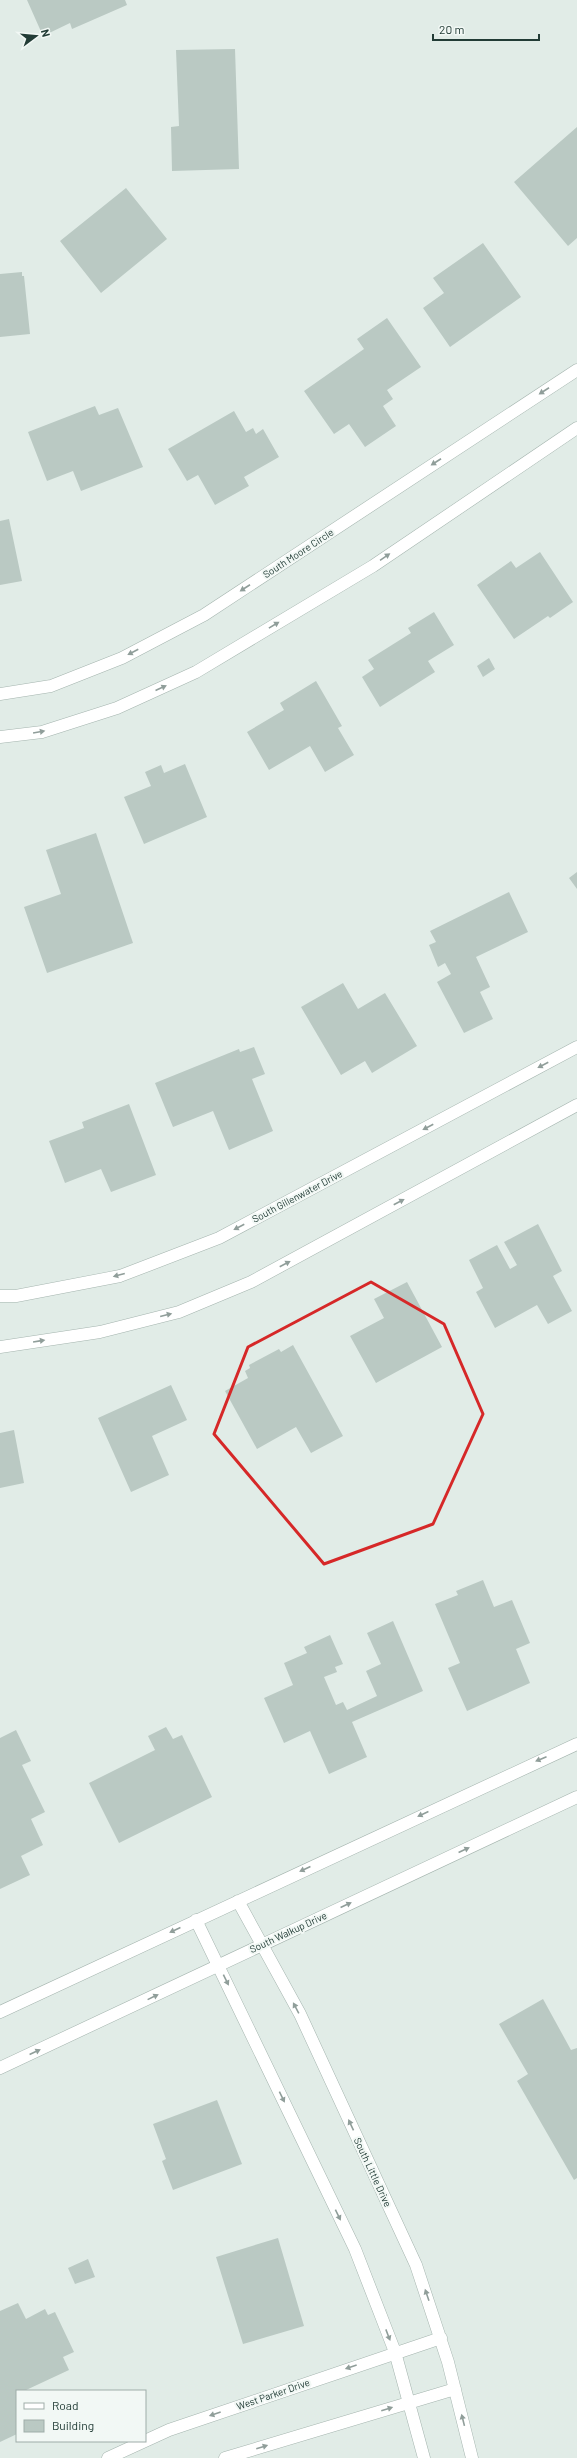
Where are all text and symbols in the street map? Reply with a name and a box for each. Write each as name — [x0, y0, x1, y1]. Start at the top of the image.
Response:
north arrow — [16, 16, 56, 56]
scale bar — [433, 16, 539, 42]
text: 20 m — [439, 22, 465, 36]
text: N — [39, 28, 53, 38]
one-way arrow — [539, 387, 550, 395]
one-way arrow — [430, 459, 442, 466]
street label: South Moore Circle — [260, 526, 336, 580]
one-way arrow — [380, 553, 390, 561]
one-way arrow — [239, 584, 251, 591]
one-way arrow — [268, 622, 280, 629]
one-way arrow — [127, 649, 138, 656]
one-way arrow — [155, 685, 166, 691]
one-way arrow — [33, 729, 45, 735]
one-way arrow — [537, 1062, 548, 1069]
one-way arrow — [422, 1123, 434, 1130]
street label: South Gillenwater Drive — [250, 1167, 344, 1225]
one-way arrow — [393, 1199, 405, 1205]
one-way arrow — [233, 1224, 245, 1231]
one-way arrow — [279, 1260, 291, 1267]
one-way arrow — [112, 1272, 124, 1278]
one-way arrow — [160, 1312, 172, 1318]
one-way arrow — [32, 1338, 45, 1344]
one-way arrow — [535, 1756, 547, 1763]
one-way arrow — [417, 1811, 429, 1817]
one-way arrow — [459, 1847, 470, 1853]
one-way arrow — [300, 1866, 311, 1872]
one-way arrow — [341, 1902, 352, 1908]
street label: South Walkup Drive — [248, 1909, 328, 1955]
one-way arrow — [169, 1927, 181, 1933]
one-way arrow — [223, 1974, 229, 1986]
one-way arrow — [147, 1994, 159, 2000]
one-way arrow — [293, 2002, 300, 2013]
one-way arrow — [30, 2049, 41, 2055]
one-way arrow — [279, 2092, 285, 2103]
one-way arrow — [348, 2120, 354, 2131]
street label: South Little Drive — [352, 2135, 394, 2209]
one-way arrow — [335, 2209, 341, 2220]
one-way arrow — [423, 2289, 429, 2301]
one-way arrow — [385, 2329, 391, 2341]
one-way arrow — [344, 2365, 356, 2371]
street label: West Parker Drive — [235, 2376, 311, 2412]
legend — [16, 2390, 146, 2442]
text: Road — [52, 2398, 79, 2412]
one-way arrow — [381, 2406, 393, 2412]
one-way arrow — [208, 2412, 220, 2418]
one-way arrow — [459, 2414, 465, 2426]
text: Building — [52, 2418, 94, 2432]
one-way arrow — [257, 2444, 269, 2450]

